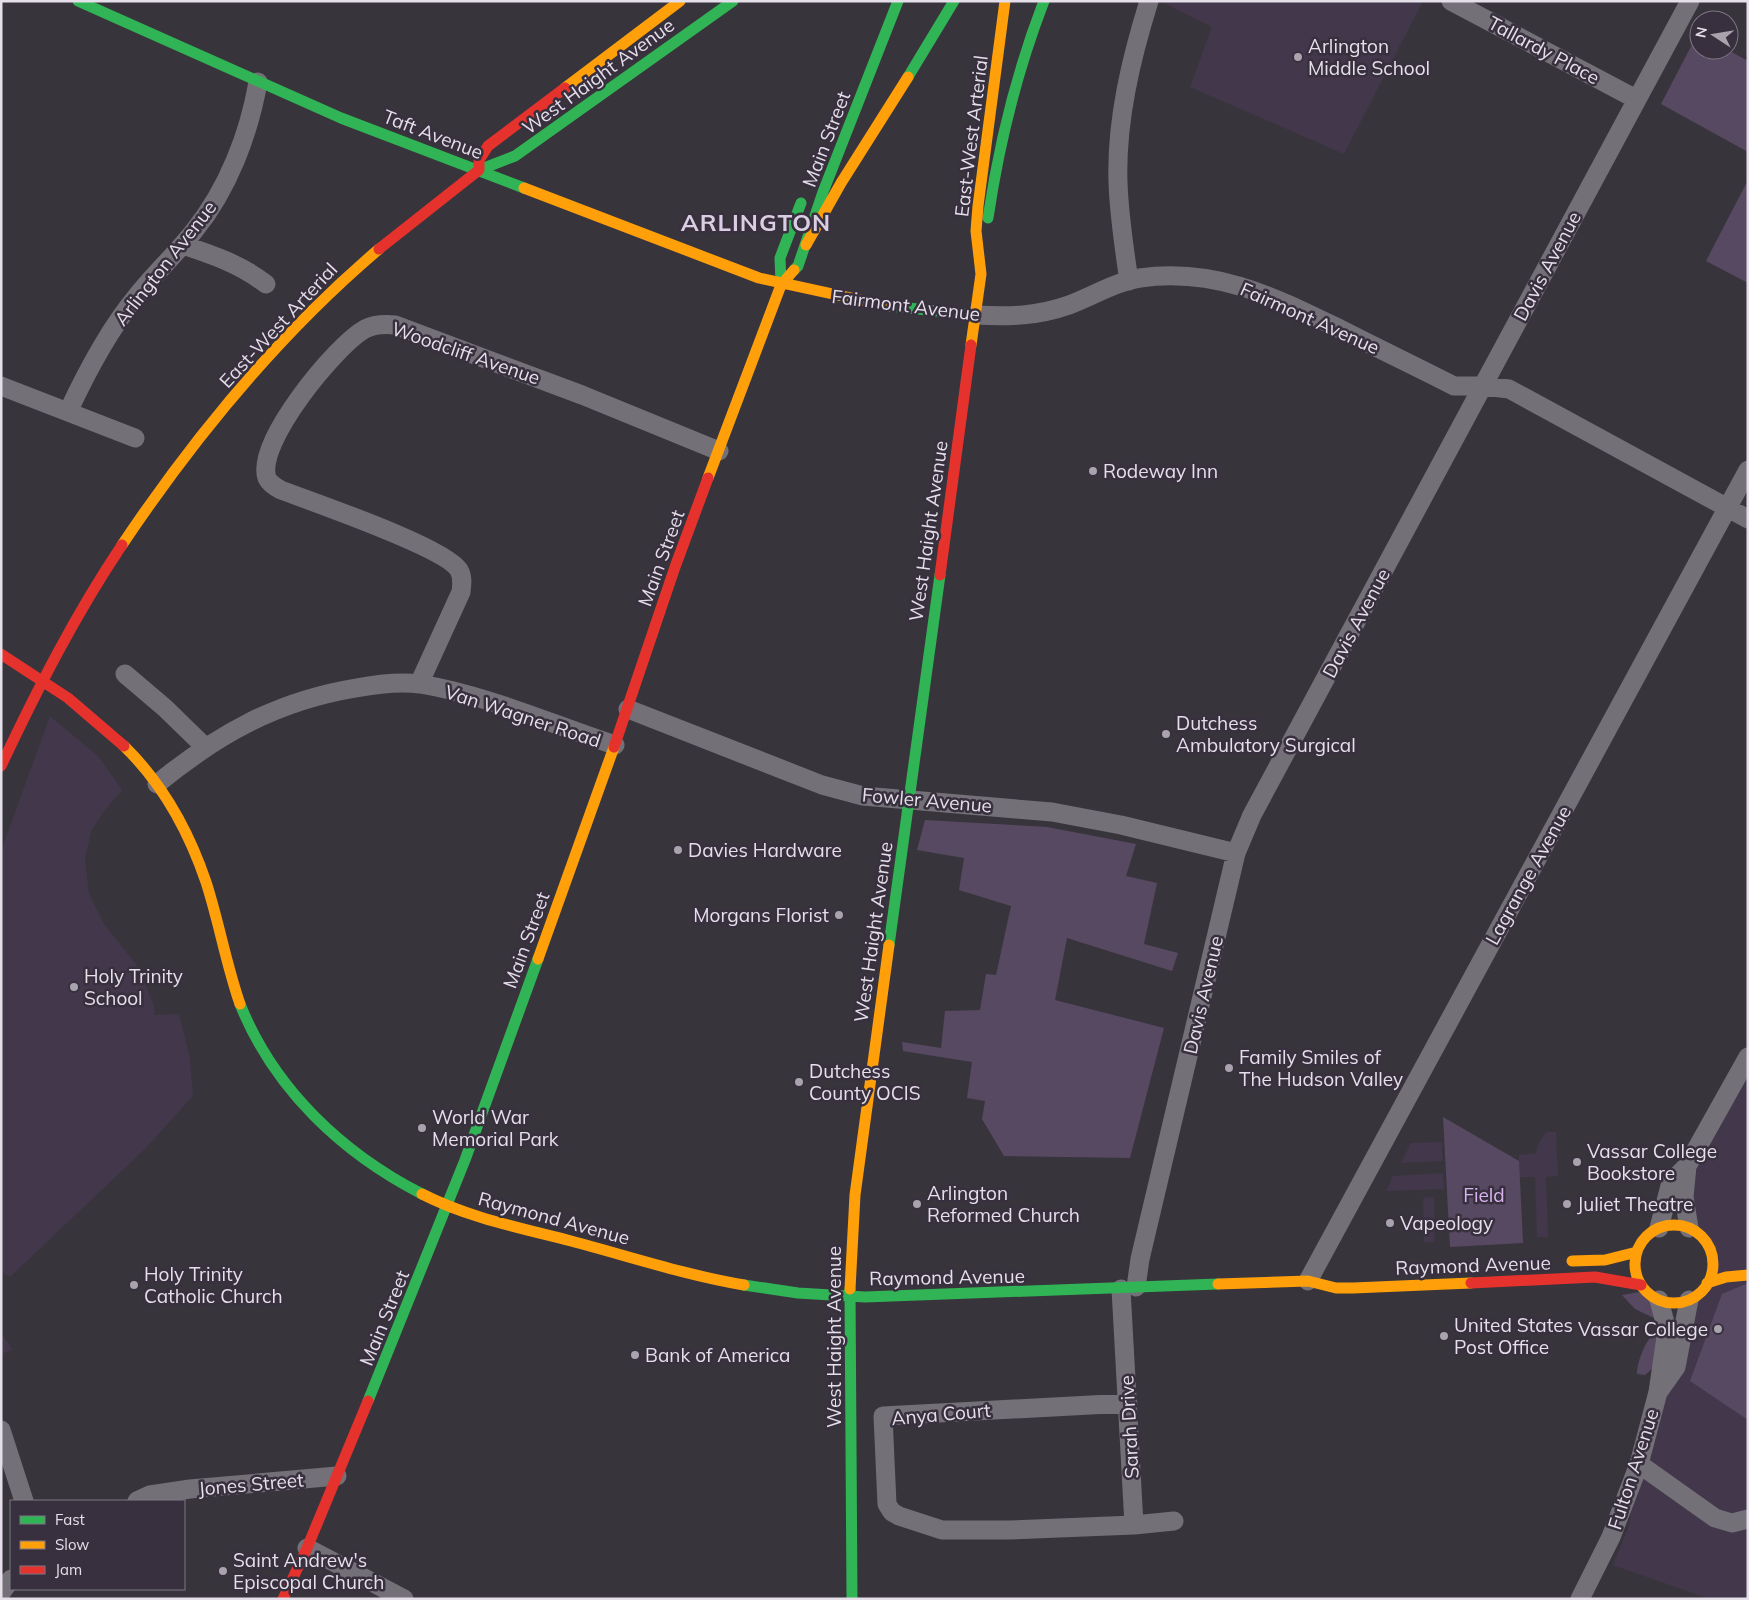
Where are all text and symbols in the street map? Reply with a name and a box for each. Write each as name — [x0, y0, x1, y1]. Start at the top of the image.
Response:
north arrow — [1689, 10, 1739, 60]
street label: Tallardy Place — [1484, 11, 1604, 89]
street label: West Haight Avenue — [517, 13, 679, 139]
text: N — [1691, 25, 1711, 39]
place label: Arlington Middle School — [1308, 34, 1430, 80]
marker: Arlington Middle School — [1292, 51, 1304, 63]
street label: East-West Arterial — [949, 54, 993, 218]
street label: Main Street — [797, 87, 855, 190]
street label: Taft Avenue — [380, 104, 486, 164]
street label: Arlington Avenue — [109, 196, 221, 330]
district label: ARLINGTON — [681, 207, 831, 237]
street label: Davis Avenue — [1508, 207, 1586, 325]
street label: East-West Arterial — [214, 257, 342, 393]
street label: Fairmont Avenue — [1237, 277, 1383, 359]
street label: Fairmont Avenue — [830, 284, 982, 326]
street label: Woodcliff Avenue — [389, 316, 543, 390]
street label: West Haight Avenue — [903, 439, 953, 623]
place label: Rodeway Inn — [1103, 459, 1218, 483]
marker: Rodeway Inn — [1087, 465, 1099, 477]
street label: Main Street — [632, 506, 690, 609]
street label: Davis Avenue — [1317, 564, 1395, 682]
street label: Van Wagner Road — [442, 679, 604, 753]
place label: Dutchess Ambulatory Surgical — [1176, 711, 1356, 757]
marker: Dutchess Ambulatory Surgical — [1160, 728, 1172, 740]
street label: Fowler Avenue — [861, 782, 993, 818]
street label: Lagrange Avenue — [1480, 801, 1576, 949]
place label: Davies Hardware — [688, 838, 842, 862]
street label: West Haight Avenue — [848, 840, 898, 1024]
marker: Davies Hardware — [672, 844, 684, 856]
street label: Main Street — [497, 888, 555, 991]
place label: Morgans Florist — [693, 903, 829, 927]
marker: Morgans Florist — [833, 909, 845, 921]
street label: Davis Avenue — [1178, 934, 1228, 1056]
place label: Holy Trinity School — [84, 964, 183, 1010]
marker: Holy Trinity School — [68, 981, 80, 993]
place label: Family Smiles of The Hudson Valley — [1239, 1045, 1403, 1091]
place label: Dutchess County OCIS — [809, 1059, 921, 1105]
marker: Family Smiles of The Hudson Valley — [1223, 1062, 1235, 1074]
marker: Dutchess County OCIS — [793, 1076, 805, 1088]
place label: World War Memorial Park — [432, 1105, 559, 1151]
marker: World War Memorial Park — [416, 1122, 428, 1134]
place label: Vassar College Bookstore — [1587, 1139, 1717, 1185]
marker: Vassar College Bookstore — [1571, 1156, 1583, 1168]
place label: Arlington Reformed Church — [927, 1181, 1080, 1227]
park label: Field — [1463, 1183, 1505, 1207]
street label: Raymond Avenue — [476, 1186, 632, 1250]
place label: Juliet Theatre — [1577, 1192, 1693, 1216]
marker: Arlington Reformed Church — [911, 1198, 923, 1210]
marker: Juliet Theatre — [1561, 1198, 1573, 1210]
place label: Vapeology — [1400, 1211, 1493, 1235]
marker: Vapeology — [1384, 1217, 1396, 1229]
street label: West Haight Avenue — [822, 1246, 846, 1428]
street label: Raymond Avenue — [1395, 1250, 1551, 1280]
place label: Holy Trinity Catholic Church — [144, 1262, 283, 1308]
street label: Raymond Avenue — [869, 1264, 1025, 1290]
street label: Main Street — [354, 1266, 414, 1369]
marker: Holy Trinity Catholic Church — [128, 1279, 140, 1291]
place label: United States Post Office — [1454, 1313, 1573, 1359]
place label: Vassar College — [1578, 1317, 1708, 1341]
marker: Vassar College — [1712, 1323, 1724, 1335]
marker: United States Post Office — [1438, 1330, 1450, 1342]
place label: Bank of America — [645, 1343, 790, 1367]
marker: Bank of America — [629, 1349, 641, 1361]
street label: Sarah Drive — [1114, 1375, 1144, 1479]
street label: Anya Court — [890, 1398, 992, 1430]
street label: Fulton Avenue — [1602, 1406, 1664, 1532]
street label: Jones Street — [197, 1467, 305, 1501]
legend — [10, 1500, 185, 1590]
text: Fast — [55, 1510, 85, 1529]
text: Slow — [55, 1535, 89, 1554]
place label: Saint Andrew's Episcopal Church — [233, 1548, 384, 1594]
text: Jam — [55, 1560, 82, 1579]
marker: Saint Andrew's Episcopal Church — [217, 1565, 229, 1577]

